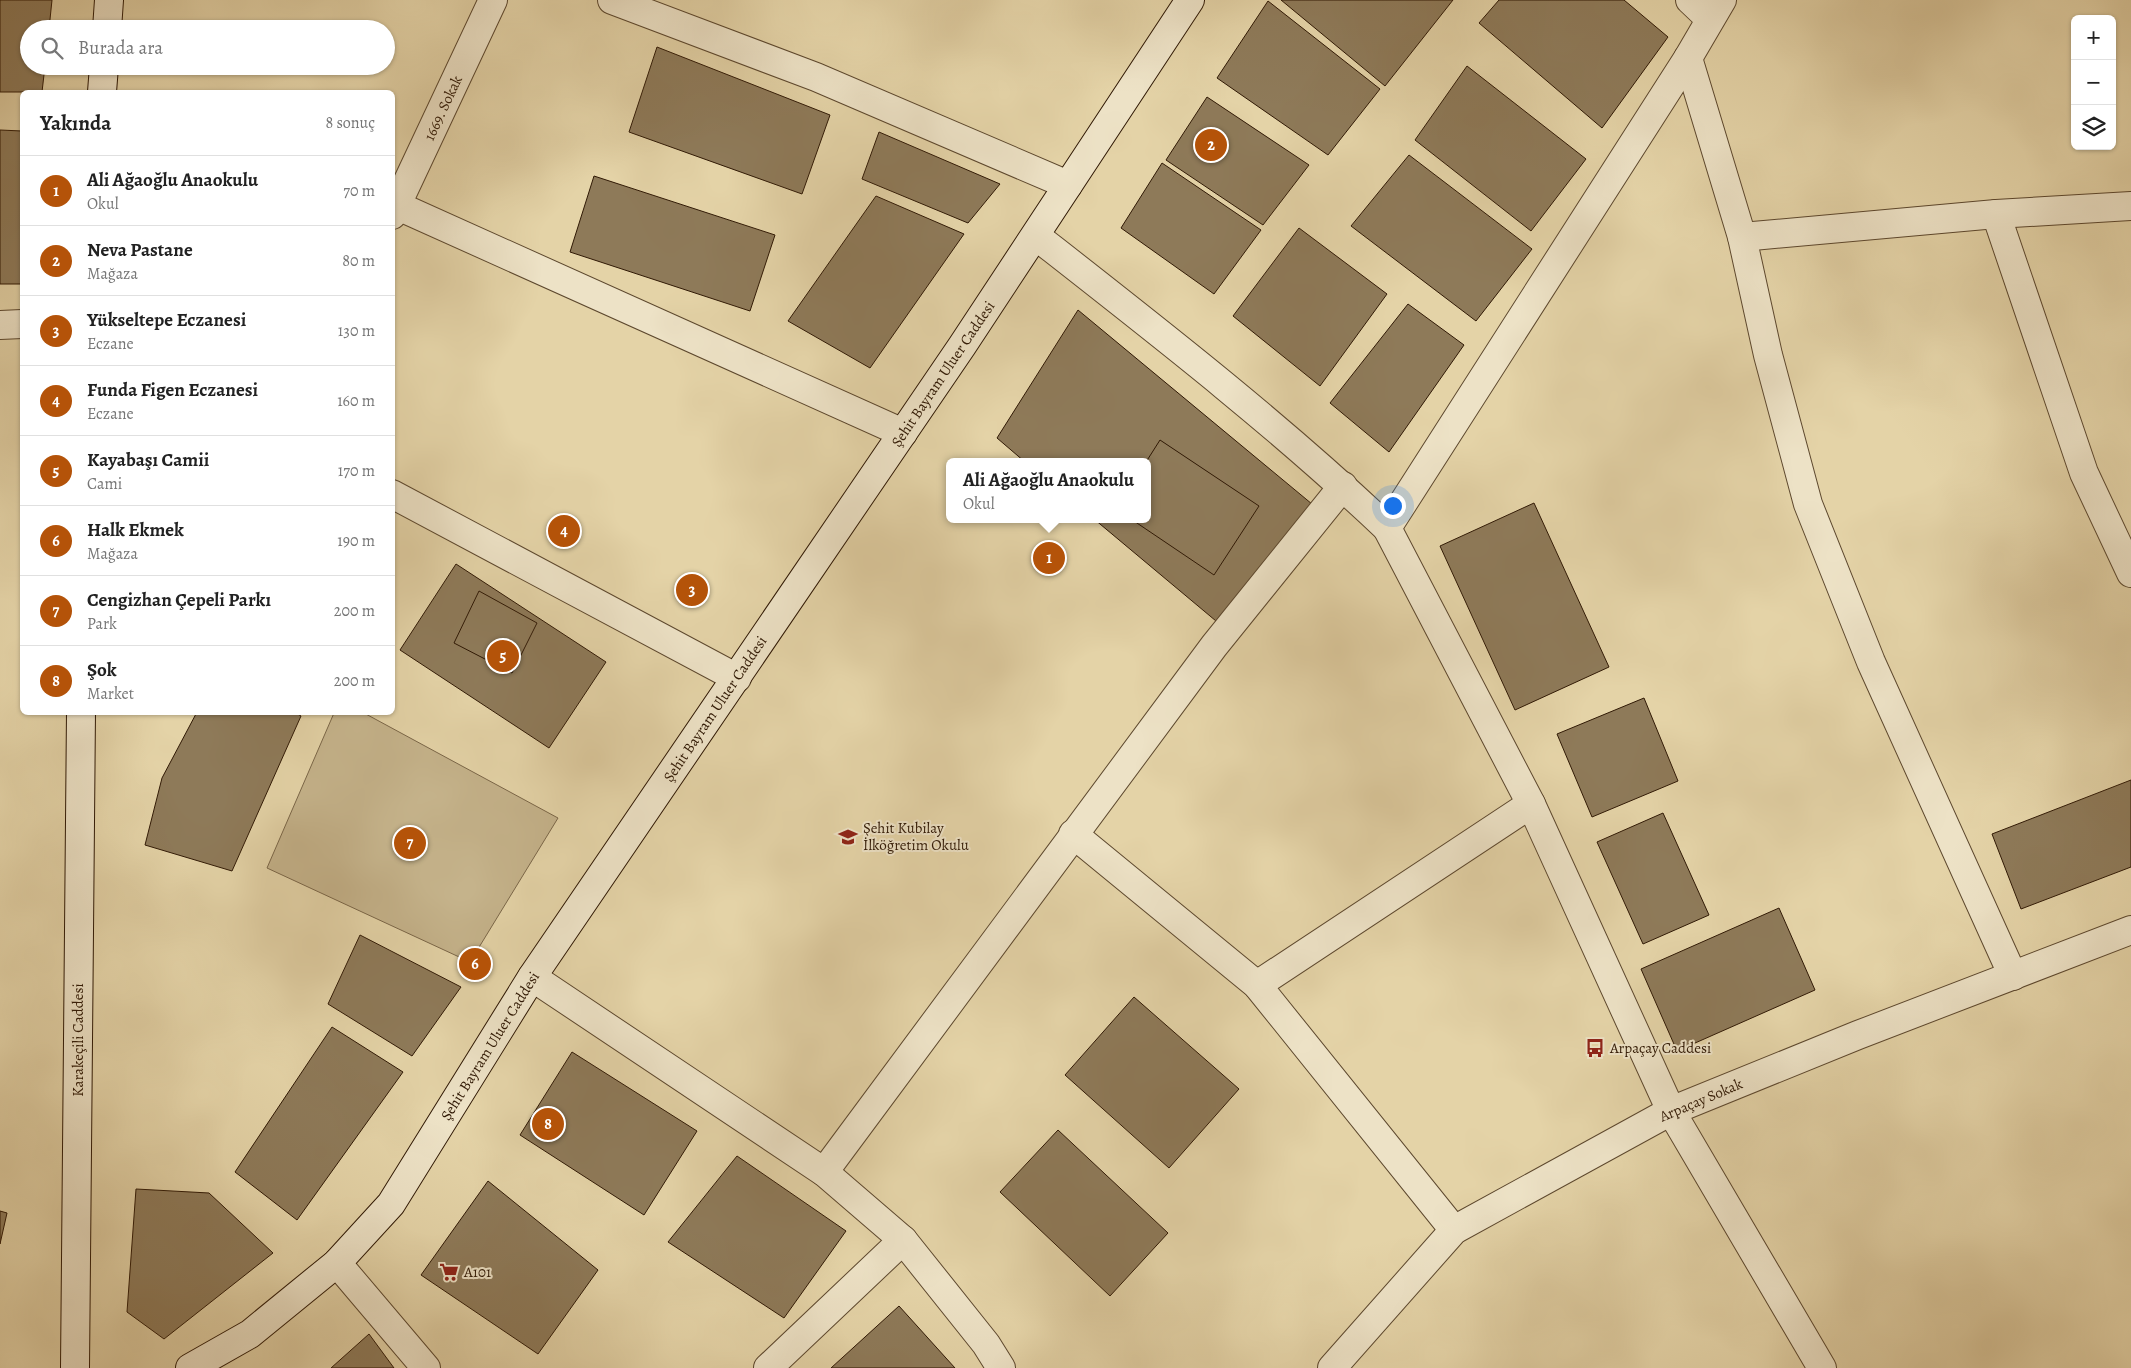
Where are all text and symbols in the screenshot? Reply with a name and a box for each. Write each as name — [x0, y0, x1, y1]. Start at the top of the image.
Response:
map controls — [2071, 15, 2116, 150]
button: + — [2071, 15, 2116, 60]
search box — [20, 20, 395, 75]
icon: search — [38, 34, 66, 62]
text: Burada ara — [78, 35, 163, 61]
button: − — [2071, 60, 2116, 105]
street label: 1669. Sokak — [419, 72, 467, 144]
button: layers — [2071, 105, 2116, 150]
text: Yakında — [40, 109, 111, 137]
text: 8 sonuç — [325, 112, 375, 134]
pin: 2 — [1195, 126, 1227, 164]
text: Ali Ağaoğlu Anaokulu — [87, 167, 258, 193]
text: 1 — [53, 180, 59, 202]
text: 70 m — [343, 180, 375, 202]
text: Okul — [87, 193, 119, 215]
text: Neva Pastane — [87, 237, 193, 263]
text: 2 — [52, 250, 60, 272]
text: 80 m — [342, 250, 375, 272]
text: Mağaza — [87, 263, 138, 285]
street label: Şehit Bayram Uluer Caddesi — [887, 297, 999, 451]
text: Yükseltepe Eczanesi — [87, 307, 246, 333]
text: 3 — [53, 320, 59, 342]
text: 130 m — [338, 320, 375, 342]
text: Eczane — [87, 333, 134, 355]
text: Funda Figen Eczanesi — [87, 377, 258, 403]
text: 4 — [52, 390, 60, 412]
text: 160 m — [337, 390, 375, 412]
text: Eczane — [87, 403, 134, 425]
text: Kayabaşı Camii — [87, 447, 209, 473]
popup — [946, 458, 1151, 523]
text: 5 — [53, 460, 59, 482]
text: 170 m — [338, 460, 375, 482]
text: Ali Ağaoğlu Anaokulu — [963, 467, 1134, 493]
text: Cami — [87, 473, 122, 495]
text: Okul — [963, 493, 995, 515]
your location — [1380, 493, 1406, 519]
pin: 4 — [548, 512, 580, 550]
text: Halk Ekmek — [87, 517, 184, 543]
text: 6 — [52, 530, 60, 552]
text: 190 m — [337, 530, 375, 552]
pin: 1 — [1033, 539, 1065, 577]
text: Mağaza — [87, 543, 138, 565]
pin: 3 — [676, 571, 708, 609]
text: Cengizhan Çepeli Parkı — [87, 587, 271, 613]
text: 7 — [53, 600, 59, 622]
text: 200 m — [334, 600, 375, 622]
text: Park — [87, 613, 117, 635]
street label: Şehit Bayram Uluer Caddesi — [659, 632, 771, 786]
pin: 5 — [487, 637, 519, 675]
text: Şok — [87, 657, 117, 683]
text: 8 — [52, 670, 60, 692]
text: 200 m — [334, 670, 375, 692]
text: Market — [87, 683, 134, 705]
place label: Şehit Kubilay İlköğretim Okulu — [863, 818, 970, 855]
pin: 7 — [394, 824, 426, 862]
school or university icon: Şehit Kubilay İlköğretim Okulu — [837, 826, 859, 848]
pin: 6 — [459, 945, 491, 983]
street label: Şehit Bayram Uluer Caddesi — [436, 968, 544, 1124]
street label: Karakeçili Caddesi — [68, 983, 88, 1097]
bus stop icon: Arpaçay Caddesi — [1584, 1037, 1606, 1059]
place label: Arpaçay Caddesi — [1609, 1038, 1711, 1058]
street label: Arpaçay Sokak — [1655, 1073, 1746, 1127]
pin: 8 — [532, 1105, 564, 1143]
supermarket icon: A101 — [438, 1261, 460, 1283]
place label: A101 — [463, 1262, 491, 1282]

